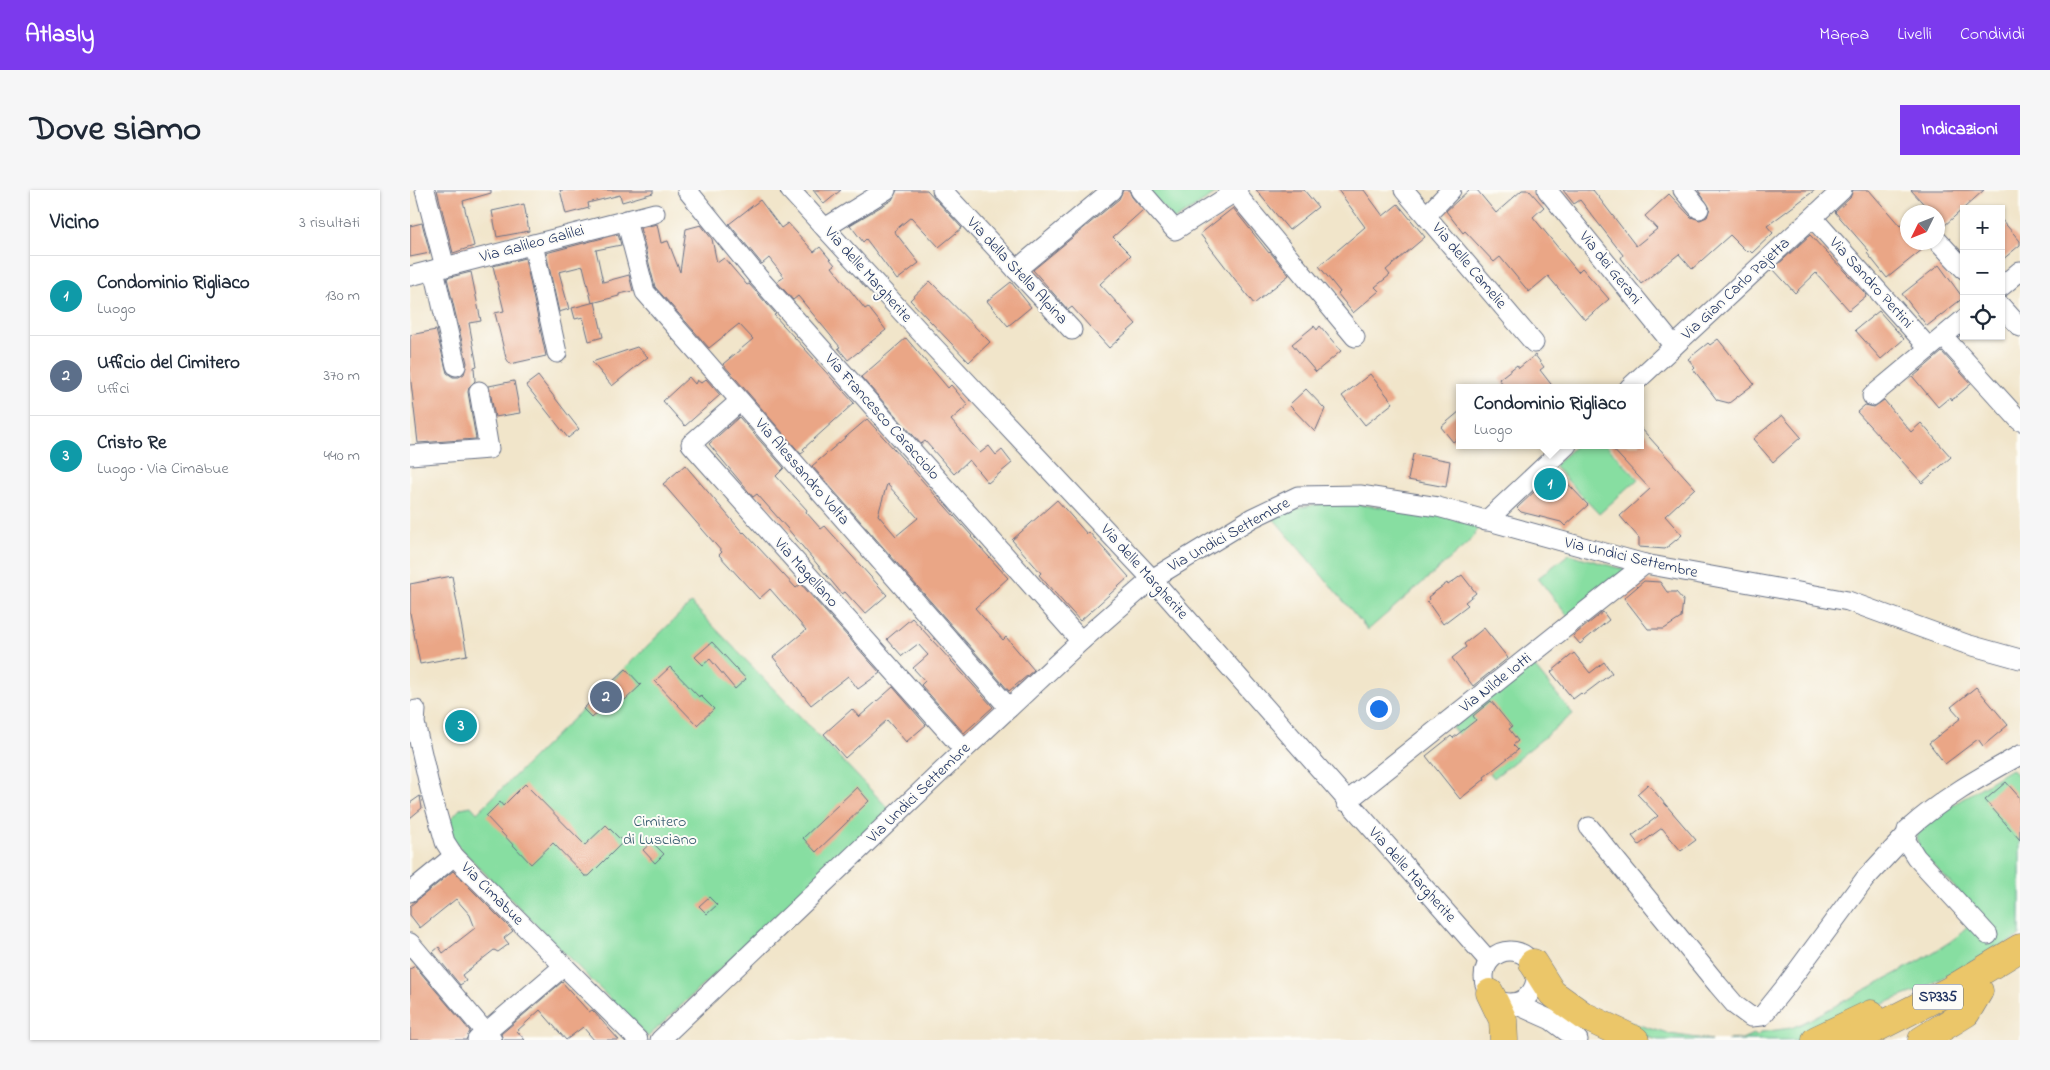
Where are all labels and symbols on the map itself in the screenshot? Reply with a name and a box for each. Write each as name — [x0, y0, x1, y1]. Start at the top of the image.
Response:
north arrow — [1900, 205, 1945, 250]
street label: Via della Stella Alpina — [960, 211, 1073, 330]
street label: Via delle Camelie — [1425, 217, 1513, 315]
street label: Via Galileo Galilei — [476, 219, 587, 270]
street label: Via delle Margherite — [818, 221, 918, 329]
street label: Via dei Gerani — [1572, 225, 1647, 310]
street label: Via Sandro Pertini — [1822, 231, 1919, 334]
street label: Via Gian Carlo Pajetta — [1675, 232, 1796, 347]
street label: Via Francesco Caracciolo — [818, 348, 946, 486]
street label: Via Alessandro Volta — [748, 413, 855, 531]
pin: 1 — [1534, 465, 1566, 503]
street label: Via Undici Settembre — [1163, 491, 1295, 579]
street label: Via delle Margherite — [1094, 518, 1194, 626]
street label: Via Undici Settembre — [1561, 531, 1701, 585]
street label: Via Magellano — [767, 532, 844, 613]
street label: Via Nilde Iotti — [1454, 647, 1537, 720]
pin: 2 — [590, 678, 622, 716]
your location — [1366, 696, 1392, 722]
pin: 3 — [445, 707, 477, 745]
street label: Via Undici Settembre — [861, 737, 977, 850]
park label: Cimitero di Lusciano — [623, 810, 697, 852]
street label: Via delle Margherite — [1362, 821, 1462, 929]
street label: Via Cimabue — [454, 856, 530, 932]
road number: SP335 — [1913, 984, 1963, 1010]

